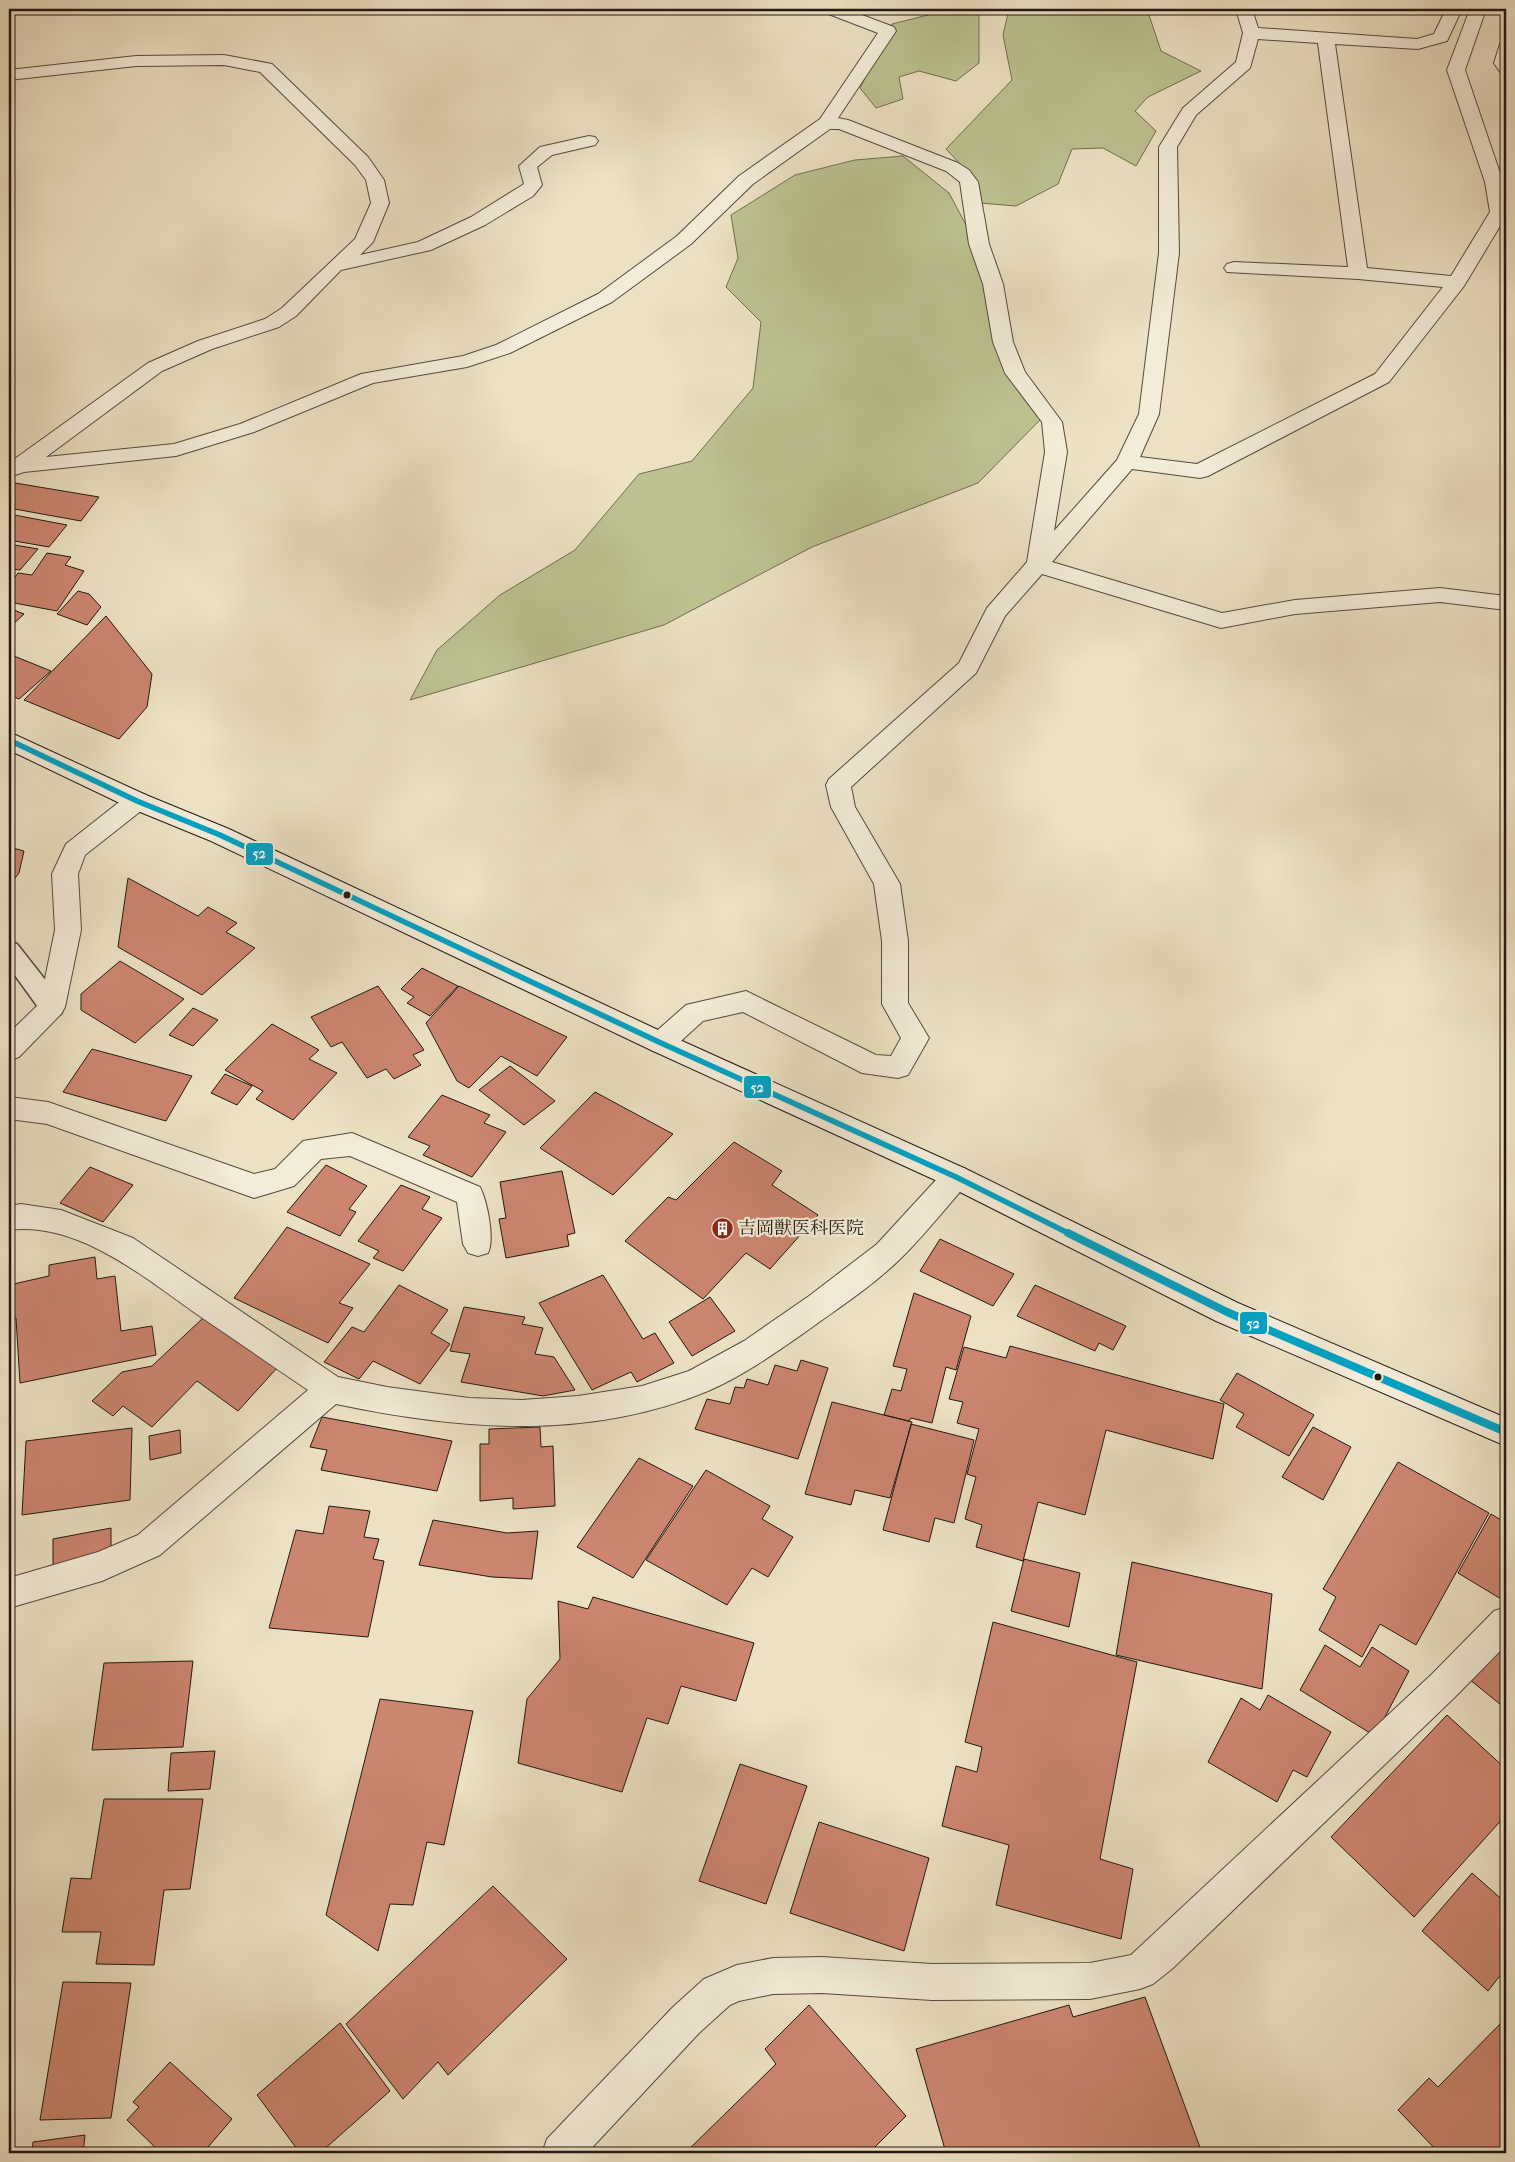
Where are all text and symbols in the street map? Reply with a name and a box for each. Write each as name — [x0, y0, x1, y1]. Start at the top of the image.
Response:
line badge: 52 — [245, 842, 274, 866]
text: 52 — [252, 845, 266, 862]
unlabelled marker — [342, 890, 352, 900]
line badge: 52 — [743, 1075, 772, 1099]
text: 52 — [750, 1079, 764, 1096]
building icon: 吉岡獣医科医院 — [710, 1216, 734, 1240]
place label: 吉岡獣医科医院 — [738, 1218, 864, 1239]
line badge: 52 — [1239, 1311, 1268, 1335]
text: 52 — [1246, 1315, 1260, 1332]
unlabelled marker — [1373, 1372, 1383, 1382]

